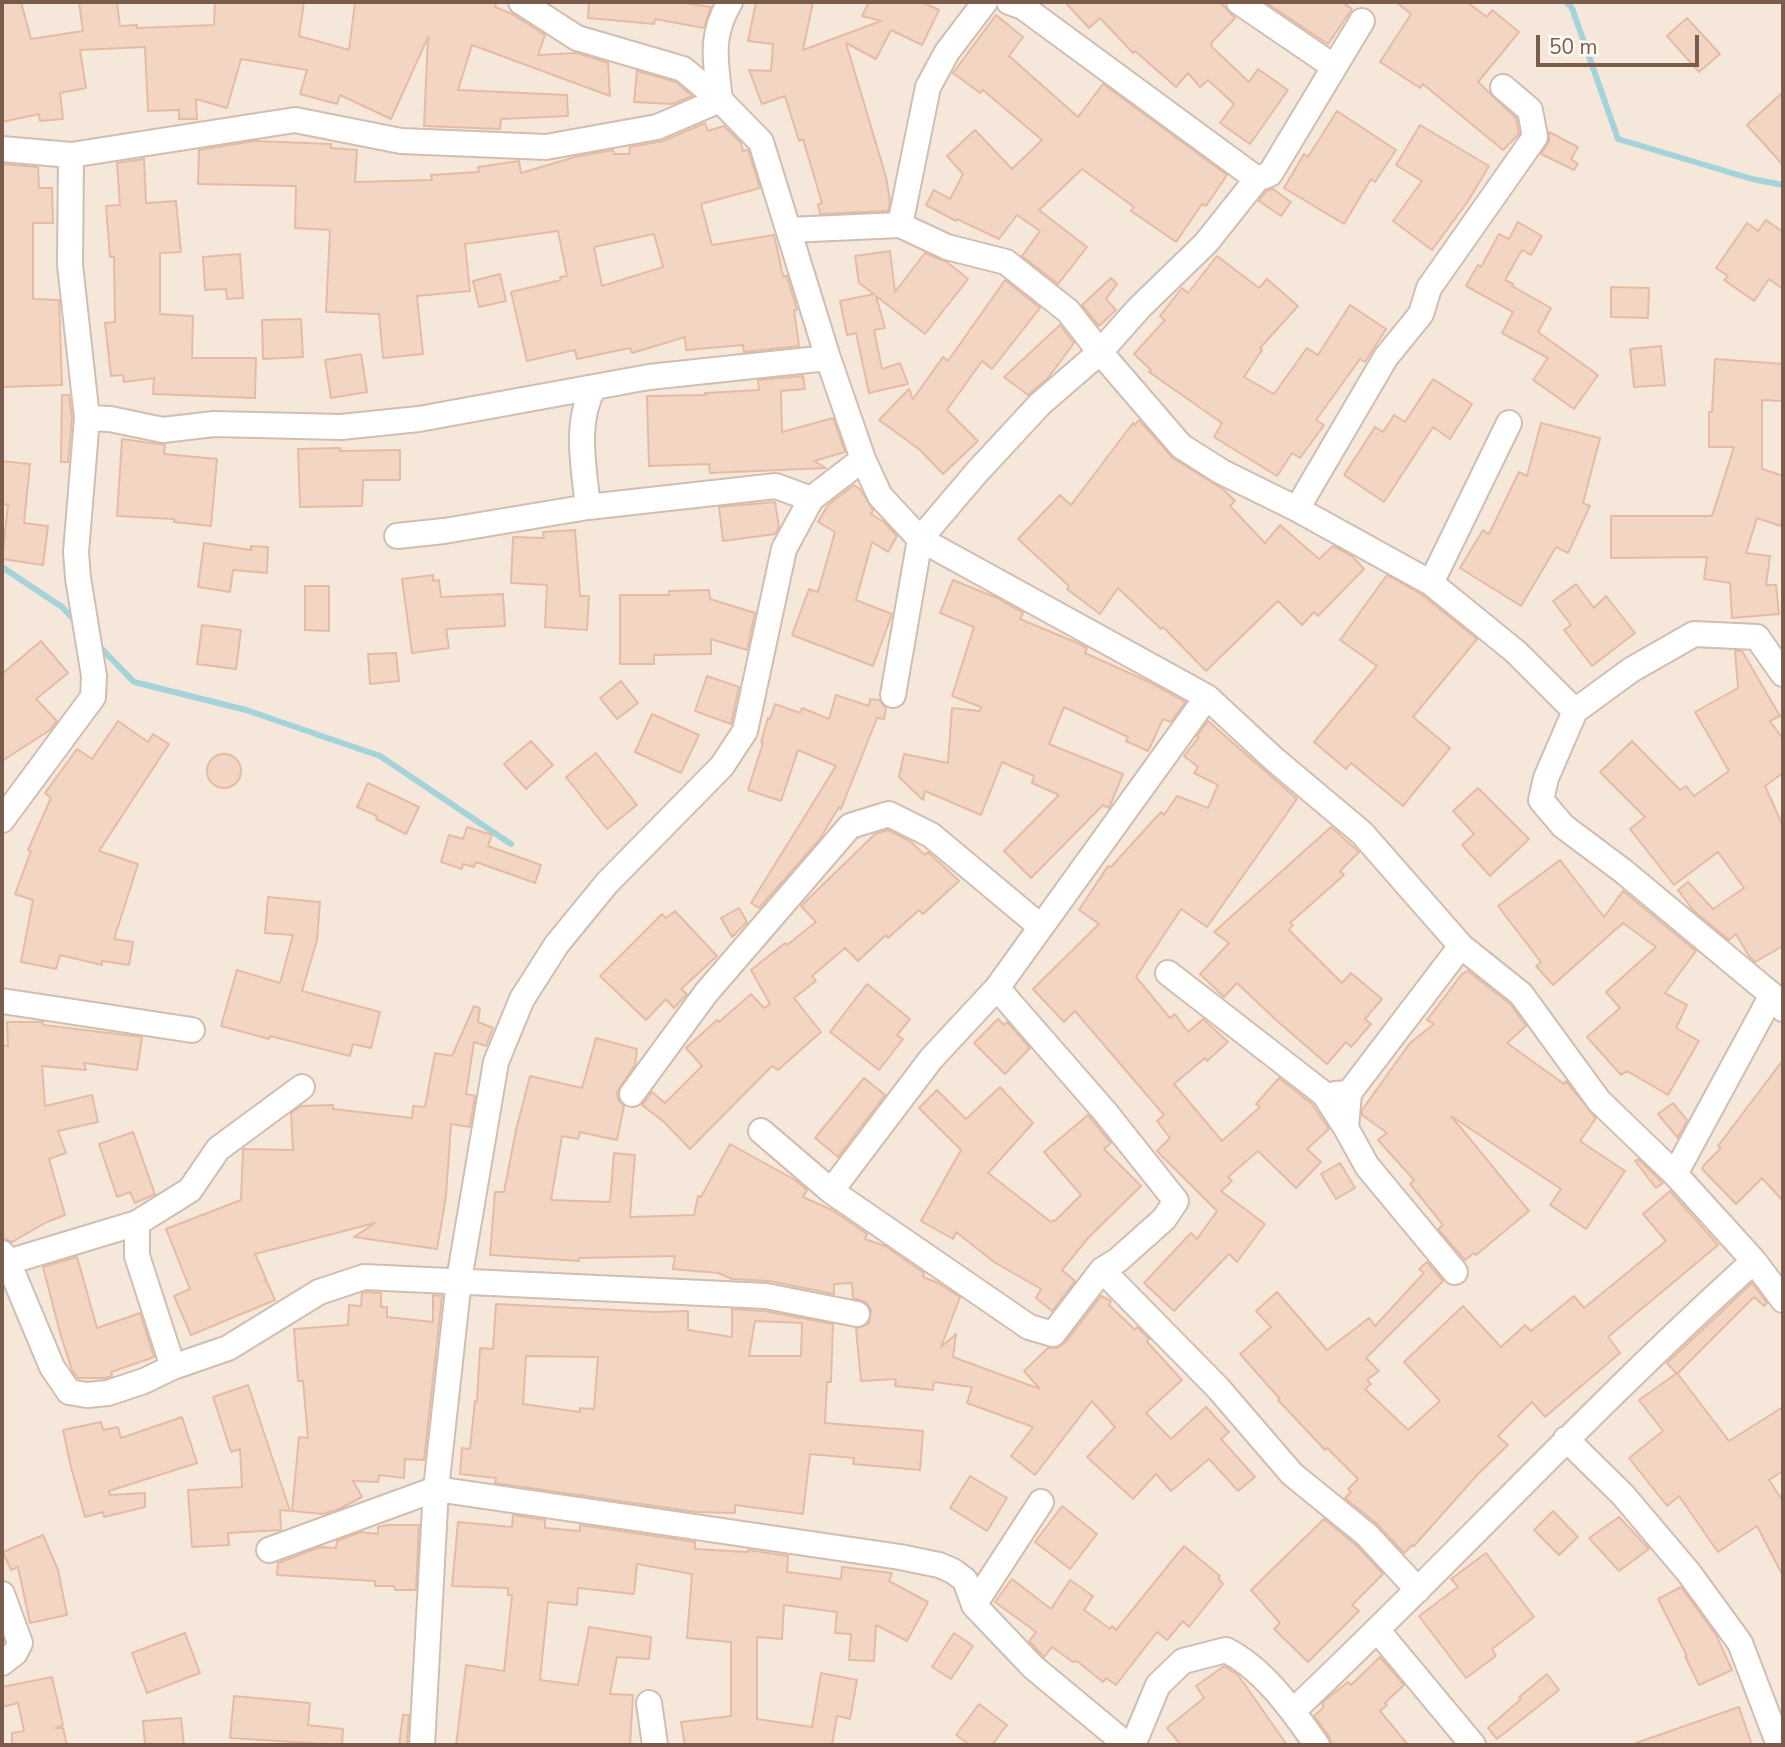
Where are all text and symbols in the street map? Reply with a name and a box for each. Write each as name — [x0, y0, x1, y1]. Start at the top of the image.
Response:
scale bar — [1540, 21, 1703, 65]
text: 50 m — [1549, 33, 1598, 61]

